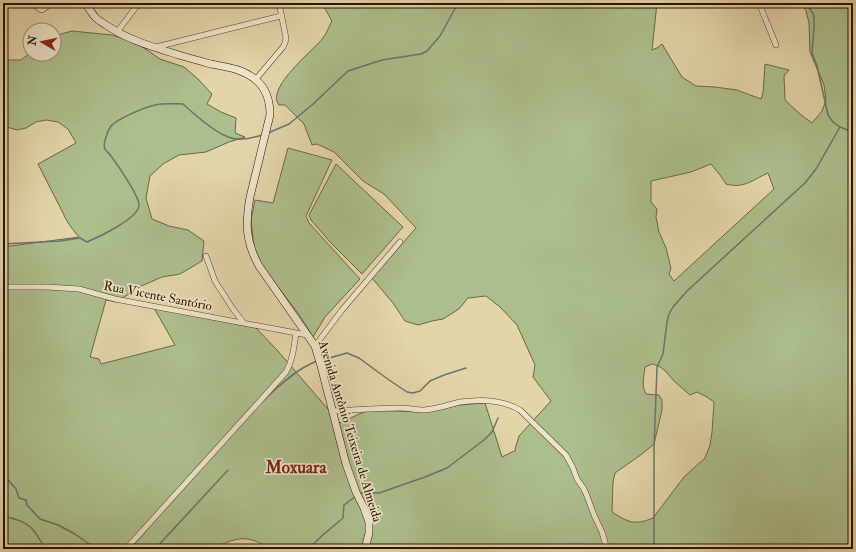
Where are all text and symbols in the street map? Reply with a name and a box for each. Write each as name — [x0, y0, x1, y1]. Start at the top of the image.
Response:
north arrow — [22, 22, 62, 62]
text: N — [25, 34, 40, 47]
street label: Rua Vicente Santório — [102, 278, 213, 314]
street label: Avenida Antônio Teixeira de Almeida — [314, 338, 386, 525]
district label: Moxuara — [265, 457, 327, 478]

